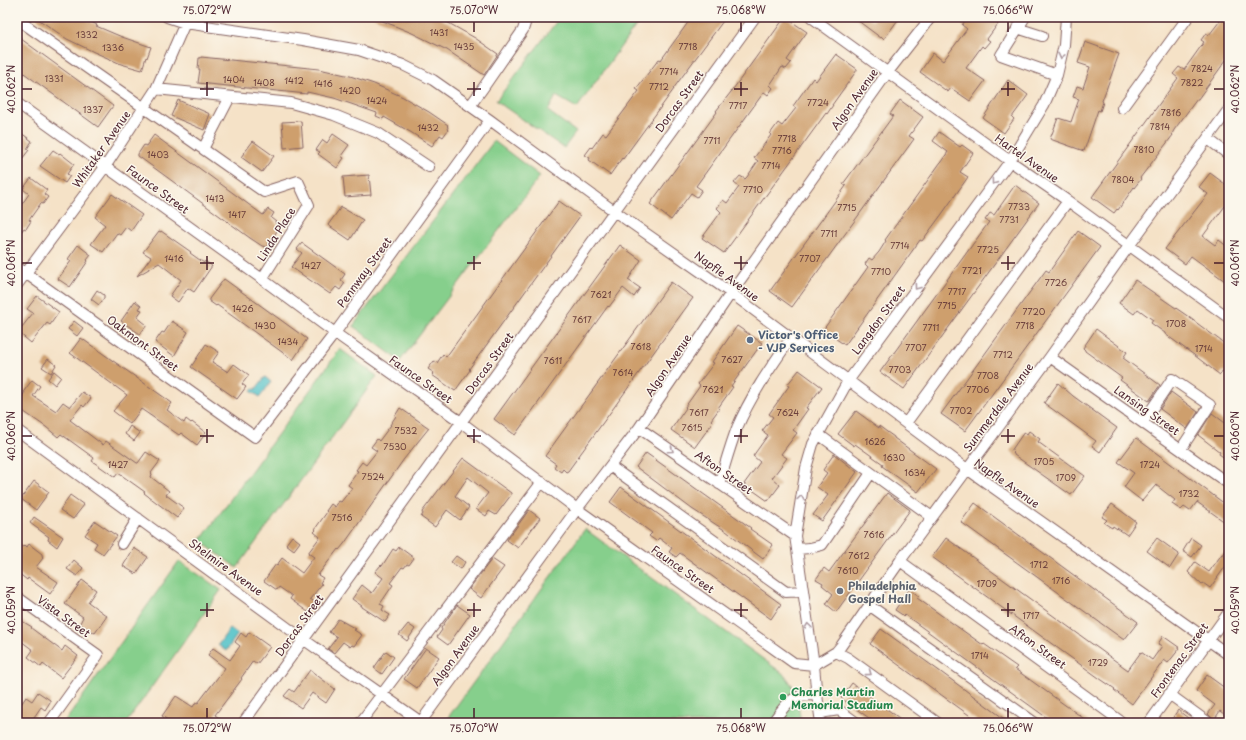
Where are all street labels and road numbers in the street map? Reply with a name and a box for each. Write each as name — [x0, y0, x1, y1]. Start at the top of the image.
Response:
street label: Algon Avenue — [826, 65, 882, 133]
street label: Dorcas Street — [651, 66, 708, 136]
street label: Whitaker Avenue — [68, 106, 134, 191]
street label: Hartel Avenue — [991, 130, 1063, 186]
street label: Faunce Street — [123, 160, 193, 218]
street label: Linda Place — [253, 204, 299, 264]
street label: Pennway Street — [333, 233, 396, 311]
street label: Napfle Avenue — [691, 247, 763, 305]
street label: Langdon Street — [847, 282, 909, 358]
street label: Oakmont Street — [104, 311, 182, 375]
street label: Dorcas Street — [461, 328, 518, 398]
street label: Algon Avenue — [641, 330, 695, 400]
street label: Faunce Street — [386, 351, 457, 407]
street label: Summerdale Avenue — [959, 359, 1037, 455]
street label: Lansing Street — [1111, 381, 1184, 439]
street label: Afton Street — [692, 446, 757, 498]
street label: Napfle Avenue — [971, 454, 1043, 512]
street label: Shelmire Avenue — [185, 534, 267, 600]
street label: Faunce Street — [648, 541, 719, 597]
street label: Dorcas Street — [271, 590, 328, 660]
street label: Vista Street — [34, 591, 95, 641]
street label: Afton Street — [1006, 619, 1071, 673]
street label: Frontenac Street — [1146, 619, 1212, 701]
street label: Algon Avenue — [427, 621, 483, 689]

